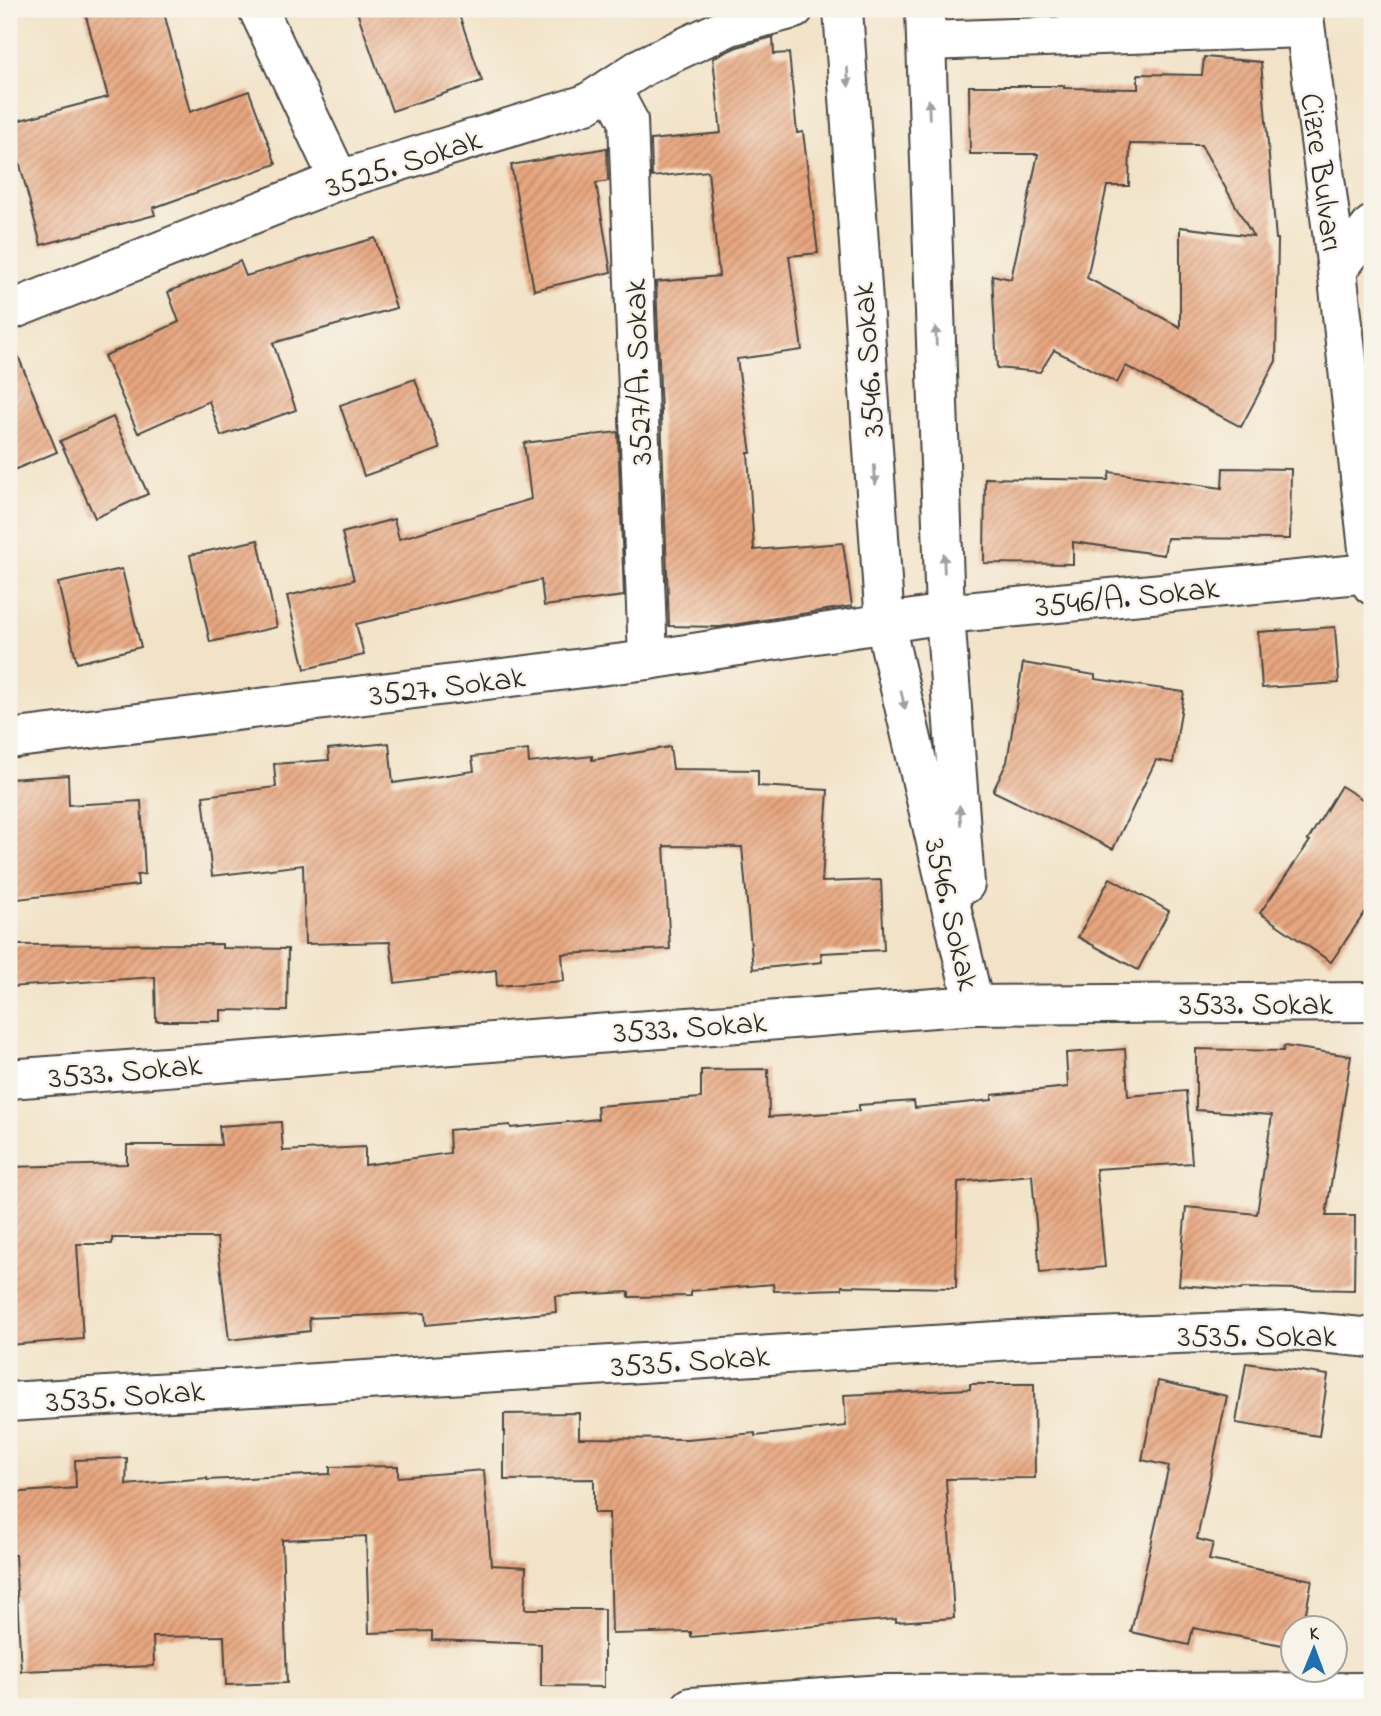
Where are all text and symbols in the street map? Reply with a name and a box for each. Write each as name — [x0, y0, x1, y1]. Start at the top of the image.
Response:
one-way arrow — [843, 66, 854, 88]
street label: Cizre Bulvarı — [1285, 90, 1354, 255]
one-way arrow — [924, 97, 935, 119]
street label: 3525. Sokak — [320, 118, 489, 213]
street label: 3527/A. Sokak — [614, 277, 667, 466]
street label: 3546. Sokak — [842, 280, 899, 439]
one-way arrow — [931, 325, 942, 347]
one-way arrow — [870, 464, 881, 486]
one-way arrow — [938, 552, 949, 574]
street label: 3546/A. Sokak — [1033, 566, 1223, 632]
street label: 3527. Sokak — [367, 655, 529, 721]
one-way arrow — [898, 689, 909, 711]
one-way arrow — [954, 804, 965, 826]
street label: 3546. Sokak — [909, 834, 990, 996]
street label: 3533. Sokak — [1179, 983, 1334, 1030]
street label: 3533. Sokak — [612, 1001, 770, 1058]
street label: 3533. Sokak — [47, 1043, 205, 1104]
street label: 3535. Sokak — [1177, 1315, 1338, 1362]
street label: 3535. Sokak — [609, 1334, 772, 1392]
street label: 3535. Sokak — [44, 1369, 207, 1427]
north arrow — [1280, 1614, 1350, 1684]
text: K — [1309, 1621, 1320, 1648]

